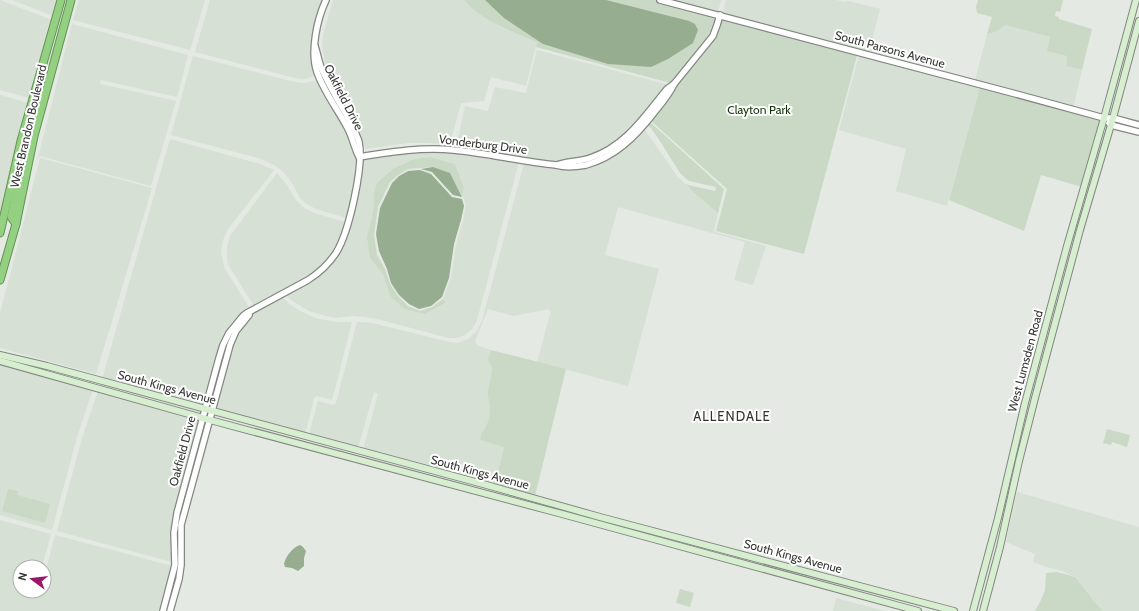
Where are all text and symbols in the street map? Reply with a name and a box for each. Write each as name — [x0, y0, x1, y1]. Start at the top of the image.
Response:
street label: South Parsons Avenue — [833, 27, 947, 71]
street label: Oakfield Drive — [321, 62, 367, 132]
street label: West Brandon Boulevard — [7, 63, 49, 189]
park label: Clayton Park — [727, 102, 791, 117]
street label: Vonderburg Drive — [438, 131, 528, 157]
street label: West Lumsden Road — [1004, 308, 1046, 414]
street label: South Kings Avenue — [116, 367, 218, 407]
district label: ALLENDALE — [693, 408, 771, 424]
street label: Oakfield Drive — [165, 414, 199, 488]
street label: South Kings Avenue — [429, 452, 531, 492]
street label: South Kings Avenue — [742, 536, 844, 576]
north arrow — [12, 559, 52, 599]
text: N — [15, 571, 30, 582]

